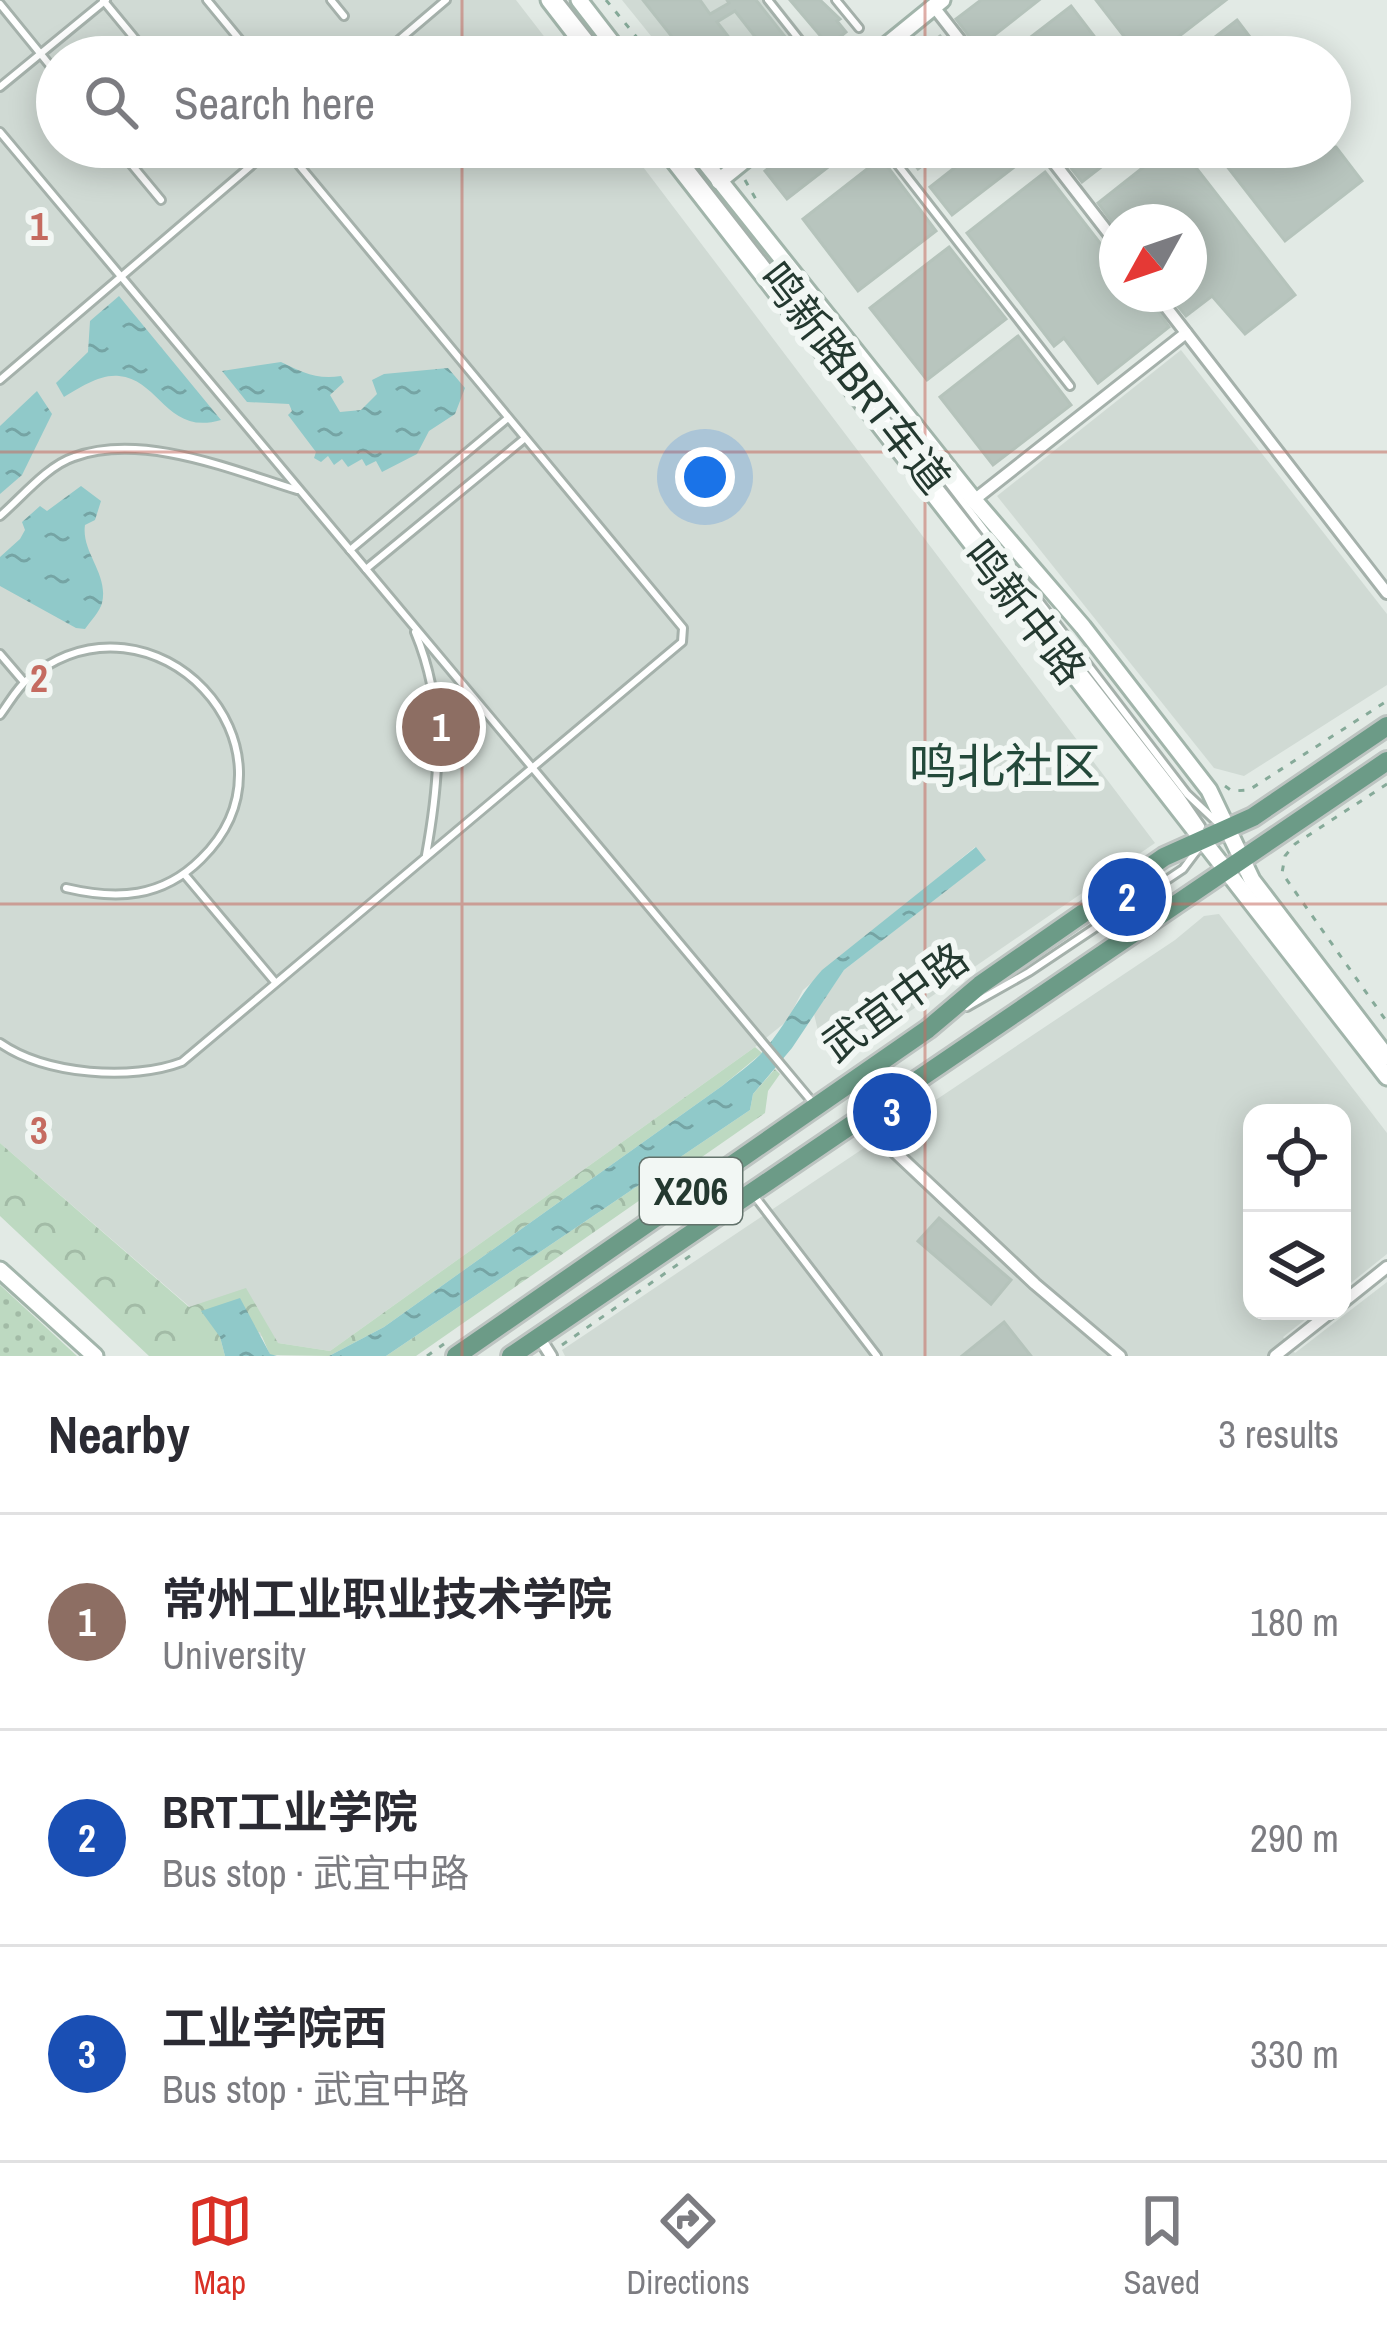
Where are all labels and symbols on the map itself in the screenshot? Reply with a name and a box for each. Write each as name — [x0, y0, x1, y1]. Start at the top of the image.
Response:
text: 1 — [30, 200, 48, 252]
north arrow — [1099, 204, 1207, 312]
street label: 鸣新路BRT车道 — [747, 251, 963, 505]
your location — [675, 447, 735, 507]
street label: 鸣新中路 — [951, 529, 1099, 695]
text: 2 — [30, 652, 48, 704]
pin: 1 — [402, 682, 480, 772]
district label: 鸣北社区 — [909, 733, 1101, 798]
pin: 2 — [1088, 852, 1166, 942]
street label: 武宜中路 — [811, 930, 979, 1074]
pin: 3 — [853, 1067, 931, 1157]
text: 3 — [30, 1104, 48, 1156]
road number: X206 — [640, 1158, 742, 1224]

